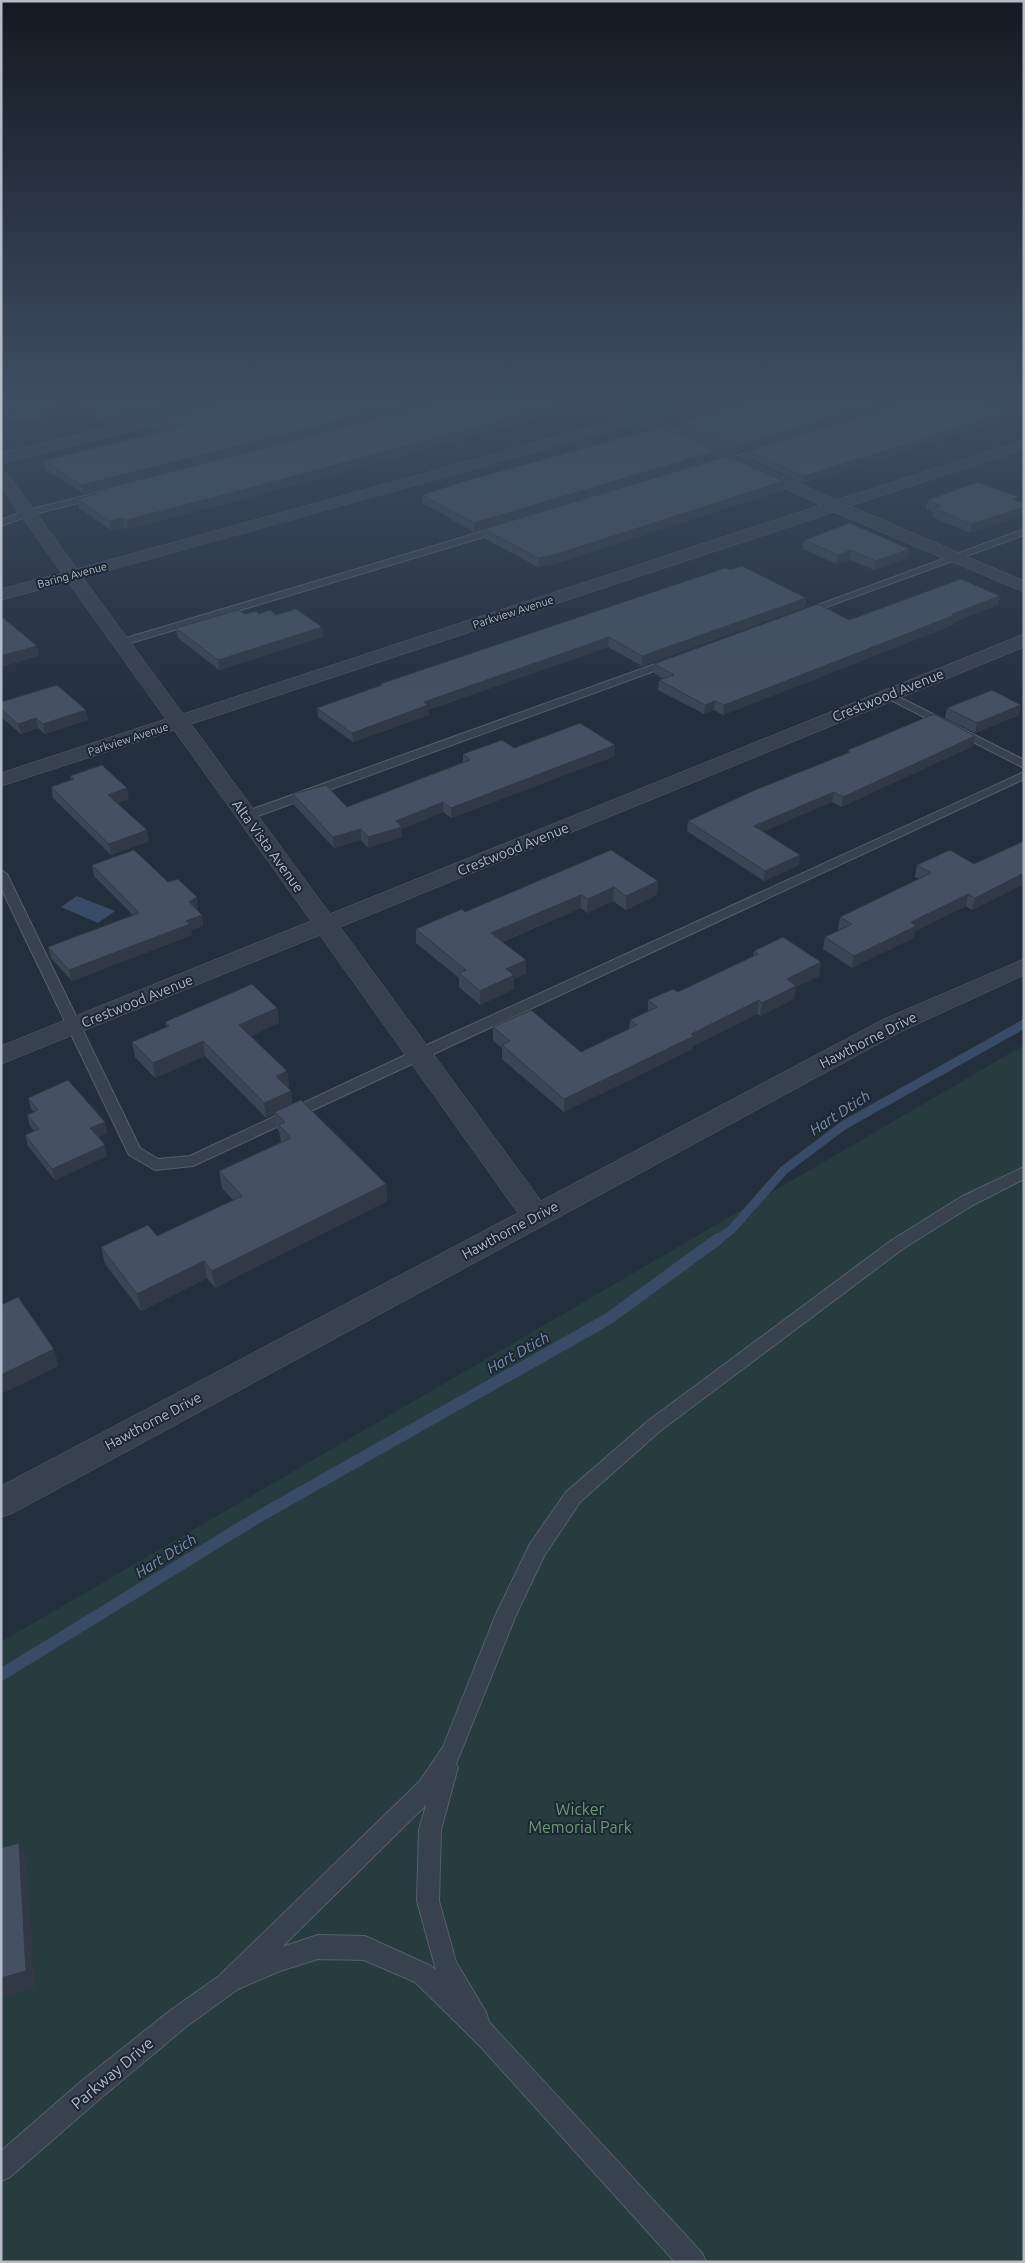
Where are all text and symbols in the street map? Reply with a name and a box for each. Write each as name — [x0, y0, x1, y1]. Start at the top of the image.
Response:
street label: Baring Avenue — [36, 560, 108, 590]
street label: Parkview Avenue — [471, 593, 555, 631]
street label: Crestwood Avenue — [830, 665, 946, 725]
street label: Parkview Avenue — [86, 720, 170, 758]
street label: Alta Vista Avenue — [229, 797, 307, 895]
street label: Crestwood Avenue — [455, 819, 571, 879]
street label: Crestwood Avenue — [79, 971, 195, 1031]
street label: Hawthorne Drive — [817, 1009, 919, 1071]
water label: Hart Dtich — [806, 1087, 873, 1138]
street label: Hawthorne Drive — [459, 1198, 561, 1262]
water label: Hart Dtich — [484, 1328, 552, 1377]
street label: Hawthorne Drive — [102, 1389, 204, 1453]
water label: Hart Dtich — [132, 1530, 199, 1581]
park label: Wicker Memorial Park — [528, 1800, 632, 1836]
street label: Parkway Drive — [67, 2033, 157, 2113]

